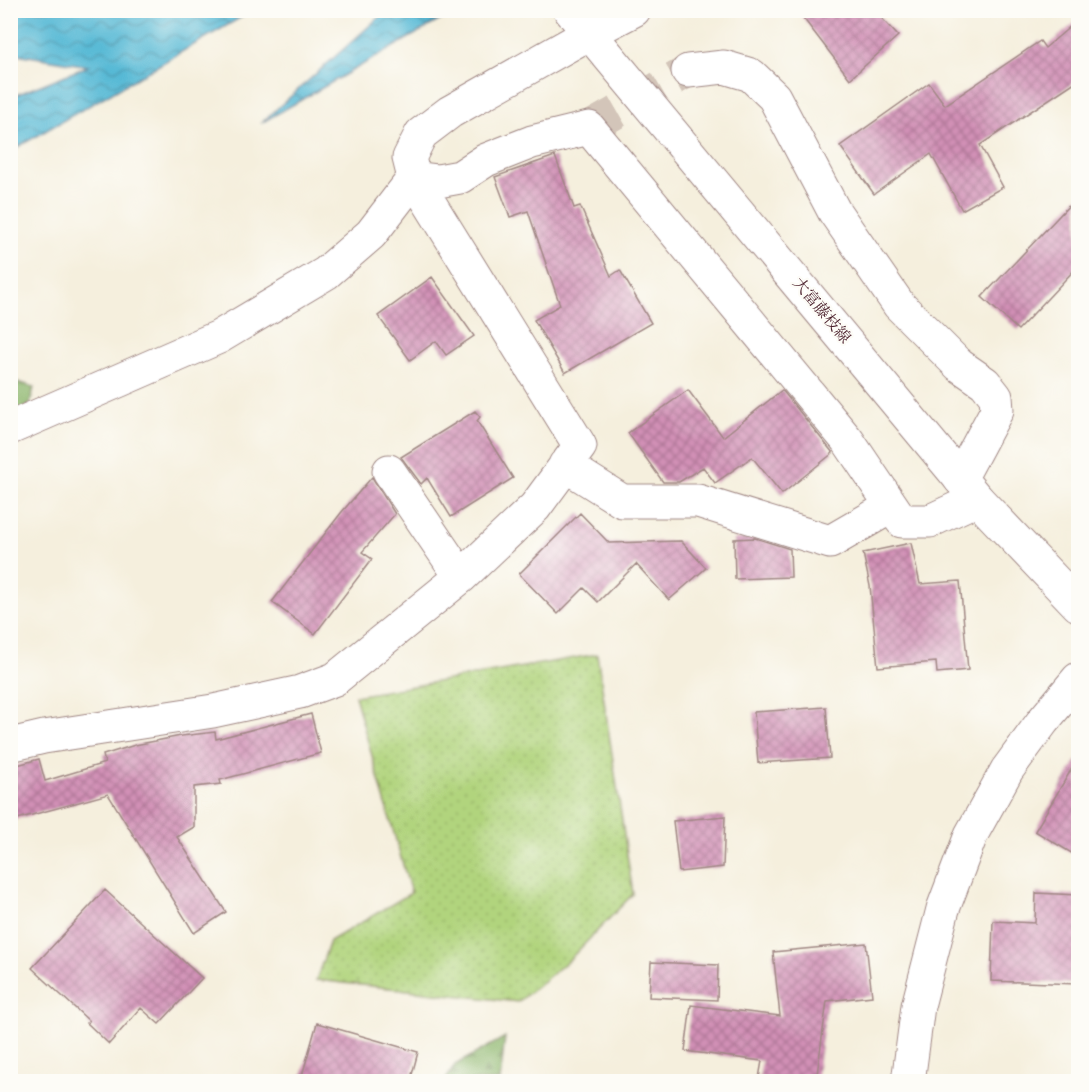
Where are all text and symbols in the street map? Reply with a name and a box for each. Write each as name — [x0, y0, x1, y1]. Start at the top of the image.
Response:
street label: 大富藤枝線 — [789, 274, 854, 347]

